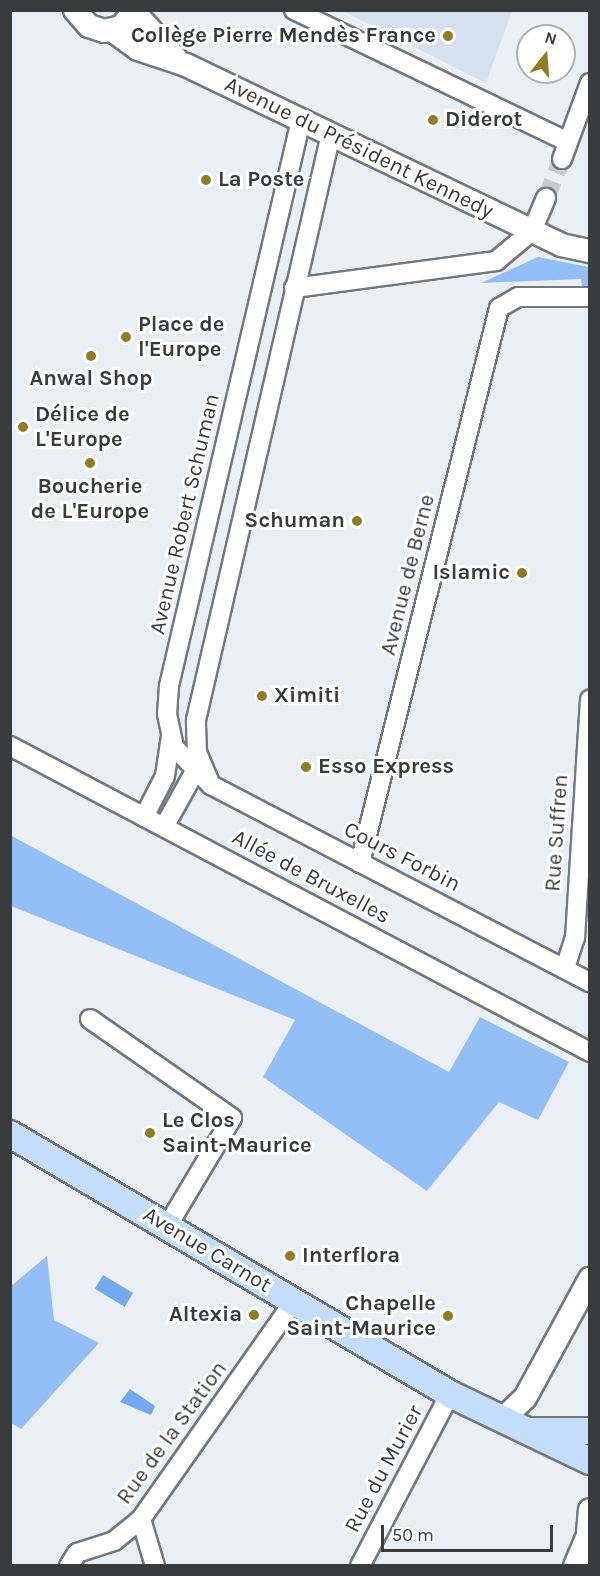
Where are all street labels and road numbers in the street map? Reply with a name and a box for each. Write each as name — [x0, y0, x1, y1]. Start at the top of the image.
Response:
street label: Avenue du Président Kennedy — [220, 71, 498, 225]
street label: Avenue Robert Schuman — [144, 391, 226, 637]
street label: Avenue de Berne — [375, 492, 441, 658]
street label: Rue Suffren — [540, 773, 574, 893]
street label: Cours Forbin — [339, 816, 465, 898]
street label: Allée de Bruxelles — [228, 824, 394, 930]
street label: Avenue Carnot — [138, 1201, 276, 1299]
street label: Rue de la Station — [111, 1356, 233, 1510]
street label: Rue du Murier — [339, 1401, 429, 1537]

